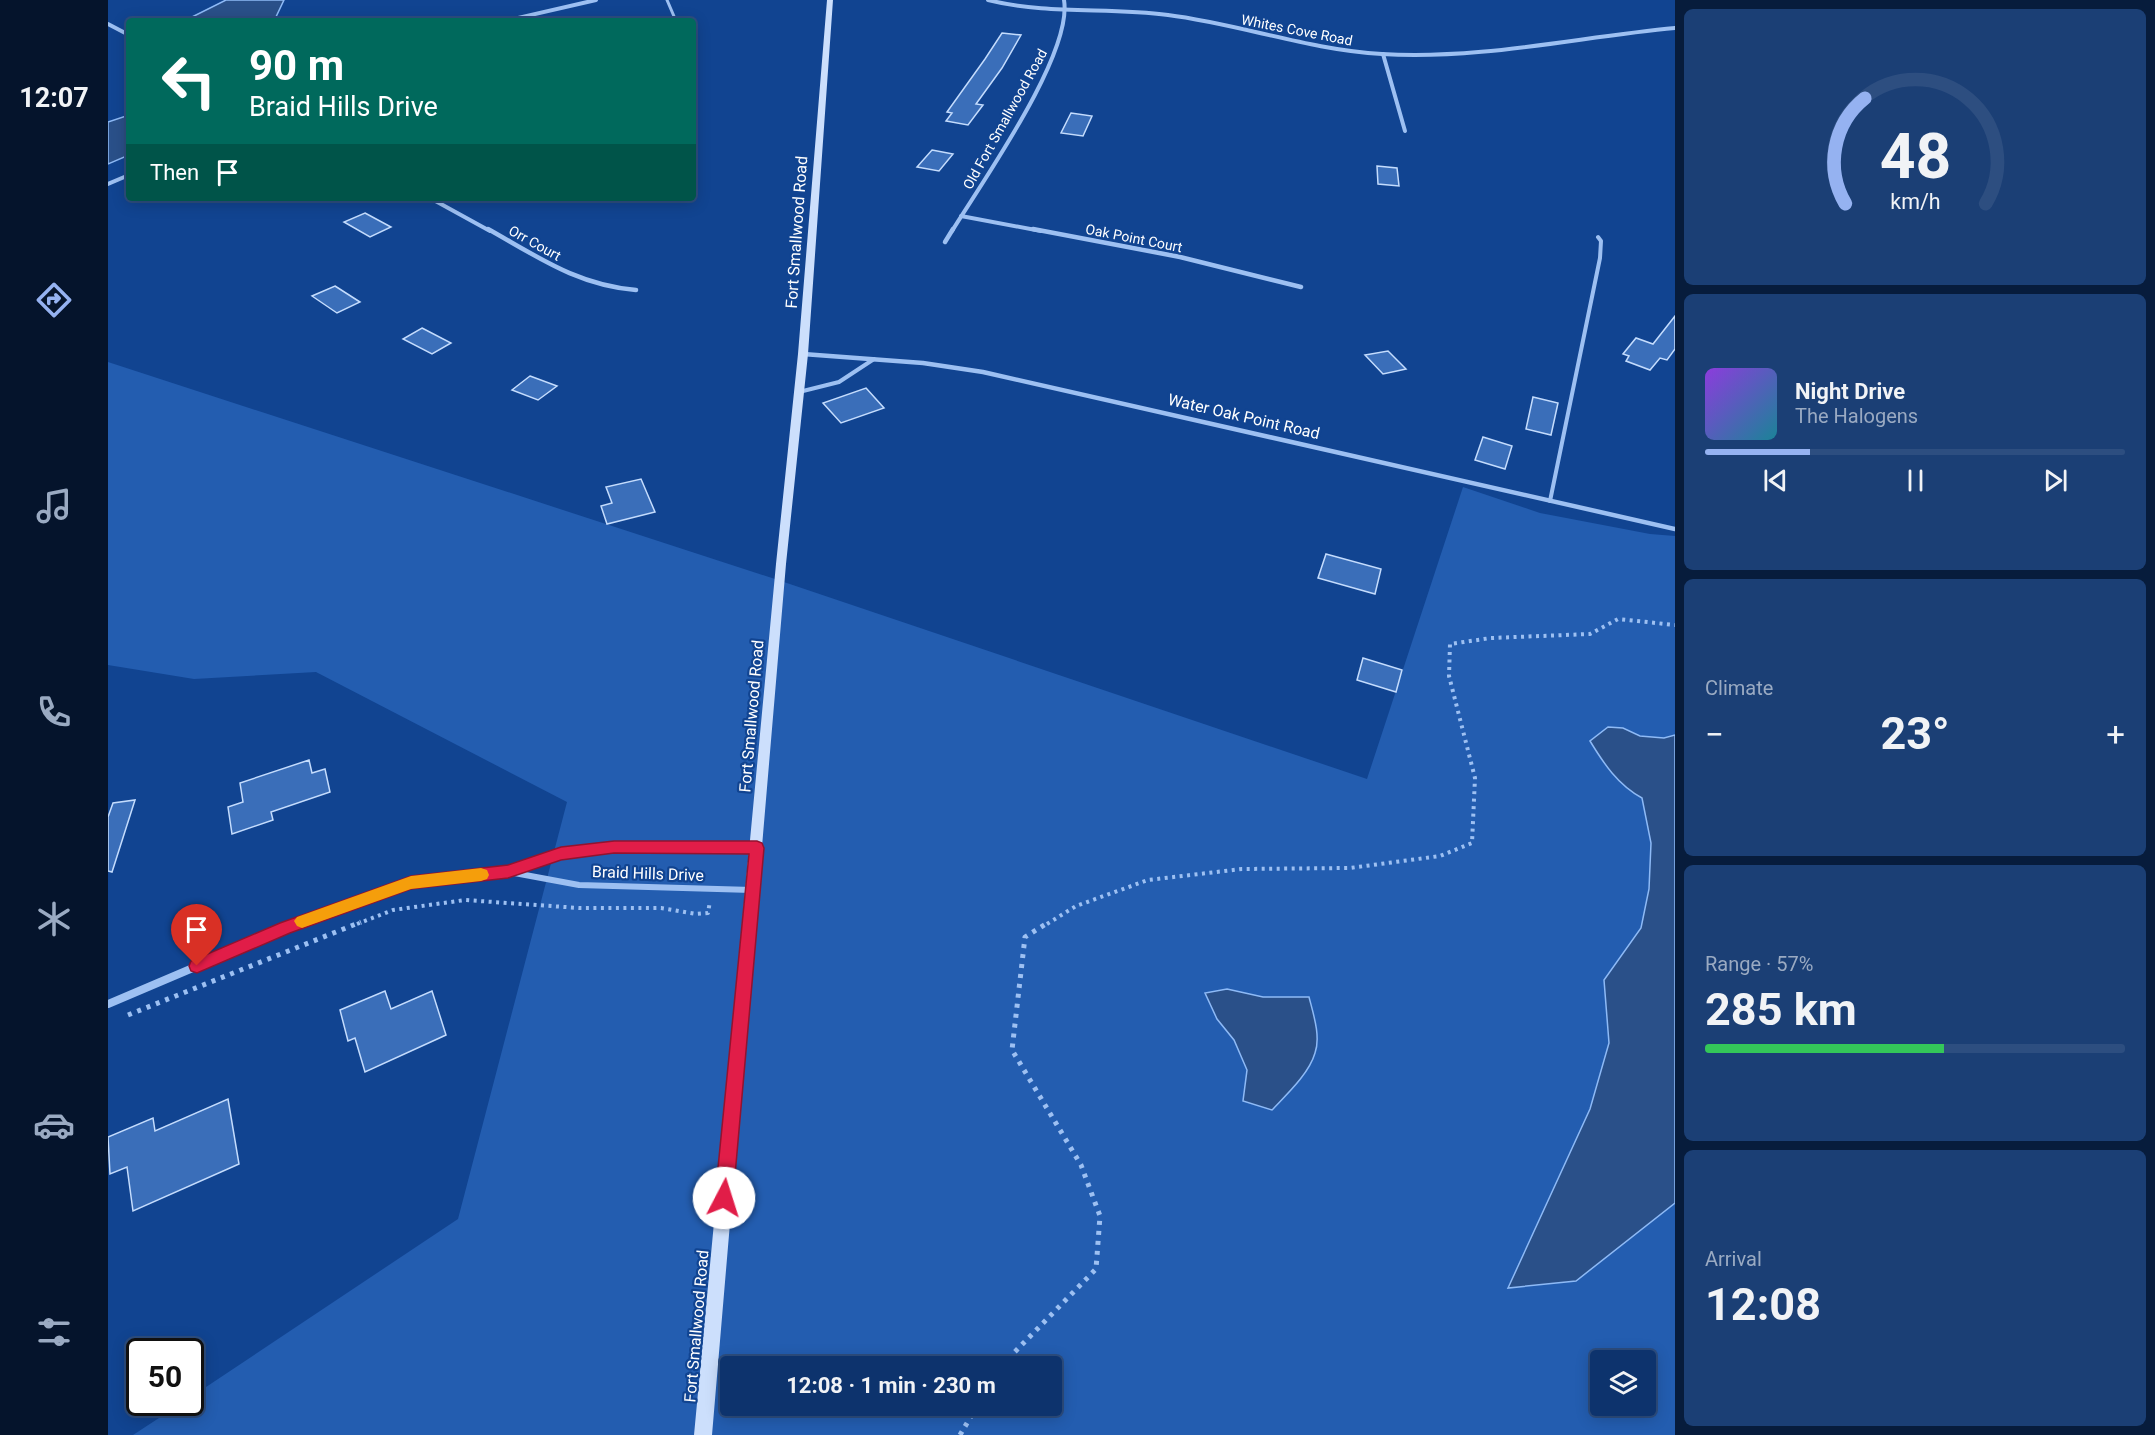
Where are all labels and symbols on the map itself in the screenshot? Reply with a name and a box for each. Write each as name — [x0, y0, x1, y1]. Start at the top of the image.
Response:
street label: Whites Cove Road — [1240, 11, 1354, 49]
street label: Old Fort Smallwood Road — [960, 46, 1050, 192]
street label: Fort Smallwood Road — [782, 155, 811, 309]
street label: Oak Point Court — [1084, 221, 1184, 255]
street label: Orr Court — [506, 222, 564, 264]
street label: Water Oak Point Road — [1166, 390, 1322, 443]
street label: Fort Smallwood Road — [735, 639, 768, 793]
street label: Braid Hills Drive — [592, 862, 704, 885]
pin — [171, 904, 222, 966]
position arrow — [692, 1166, 756, 1230]
street label: Fort Smallwood Road — [680, 1249, 713, 1403]
speed limit sign: 50 — [126, 1338, 204, 1416]

